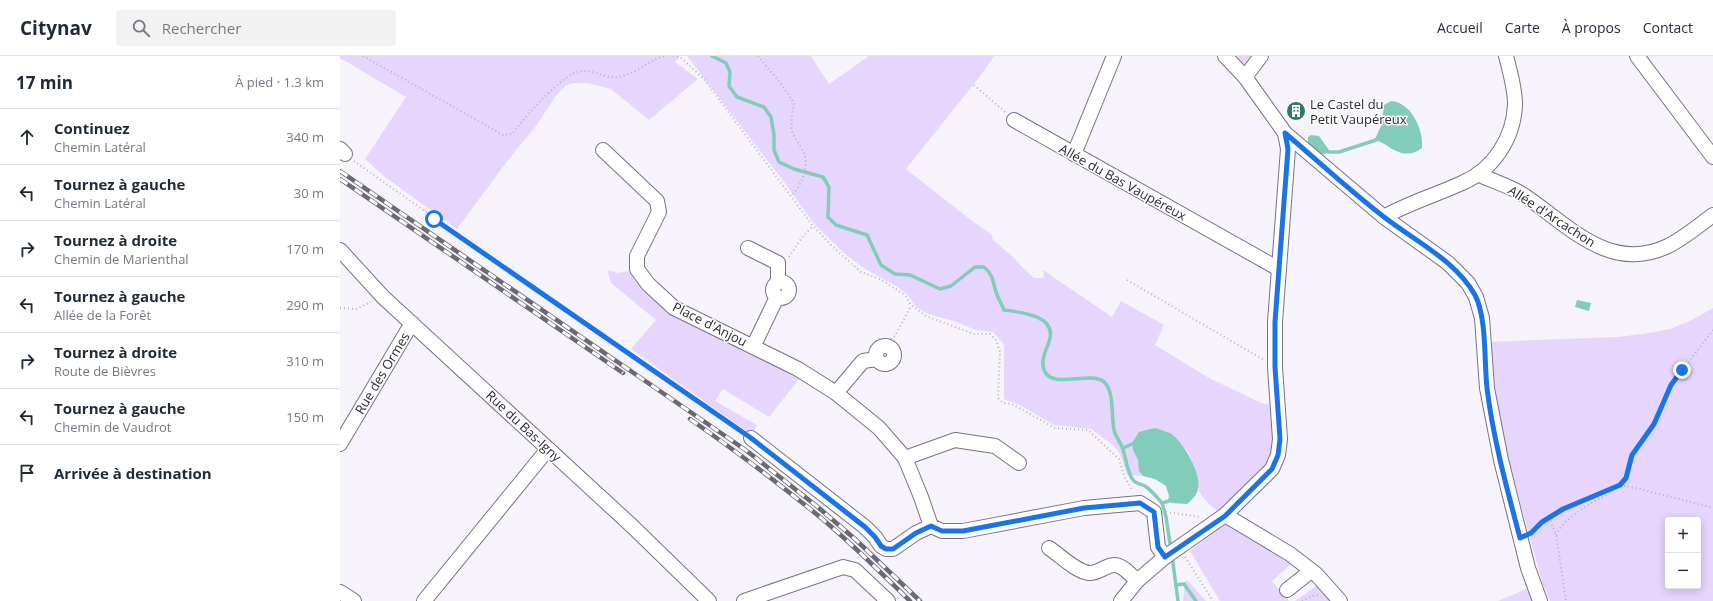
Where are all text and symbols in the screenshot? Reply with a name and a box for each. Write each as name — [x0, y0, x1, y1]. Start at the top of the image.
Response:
search box — [116, 10, 396, 46]
text: Citynav — [20, 15, 92, 41]
icon: search — [130, 17, 152, 39]
text: Rechercher — [162, 18, 241, 38]
text: Accueil — [1437, 18, 1483, 37]
text: Carte — [1505, 18, 1540, 37]
text: À propos — [1562, 18, 1621, 37]
text: Contact — [1643, 18, 1693, 37]
text: 17 min — [16, 71, 73, 94]
text: À pied · 1.3 km — [235, 73, 324, 91]
place label: Le Castel du Petit Vaupéreux — [1310, 95, 1407, 128]
building icon: Le Castel du Petit Vaupéreux — [1285, 100, 1307, 122]
text: Continuez — [54, 118, 130, 138]
icon: ahead — [16, 126, 38, 148]
text: 340 m — [286, 128, 324, 146]
text: Chemin Latéral — [54, 138, 146, 156]
street label: Allée du Bas Vaupéreux — [1056, 139, 1190, 225]
text: Tournez à gauche — [54, 174, 185, 194]
street label: Allée d'Arcachon — [1505, 181, 1599, 251]
icon: left — [16, 182, 38, 204]
text: 30 m — [294, 184, 324, 202]
text: Chemin Latéral — [54, 194, 146, 212]
route start — [425, 210, 443, 228]
text: Tournez à droite — [54, 230, 177, 250]
icon: right — [16, 238, 38, 260]
text: 170 m — [286, 240, 324, 258]
text: Chemin de Marienthal — [54, 250, 189, 268]
text: Tournez à gauche — [54, 286, 185, 306]
icon: left — [16, 294, 38, 316]
text: 290 m — [286, 296, 324, 314]
street label: Place d'Anjou — [670, 298, 750, 350]
text: Allée de la Forêt — [54, 306, 151, 324]
street label: Rue des Ormes — [350, 329, 414, 417]
text: Tournez à droite — [54, 342, 177, 362]
icon: right — [16, 350, 38, 372]
text: 310 m — [286, 352, 324, 370]
route end — [1673, 361, 1691, 379]
text: Route de Bièvres — [54, 362, 156, 380]
street label: Rue du Bas-Igny — [482, 386, 566, 466]
text: Tournez à gauche — [54, 398, 185, 418]
icon: left — [16, 406, 38, 428]
text: 150 m — [286, 408, 324, 426]
text: Chemin de Vaudrot — [54, 418, 171, 436]
icon: arrive — [16, 462, 38, 484]
text: Arrivée à destination — [54, 463, 212, 483]
map controls — [1665, 517, 1701, 589]
button: + — [1665, 517, 1701, 553]
button: − — [1665, 553, 1701, 589]

